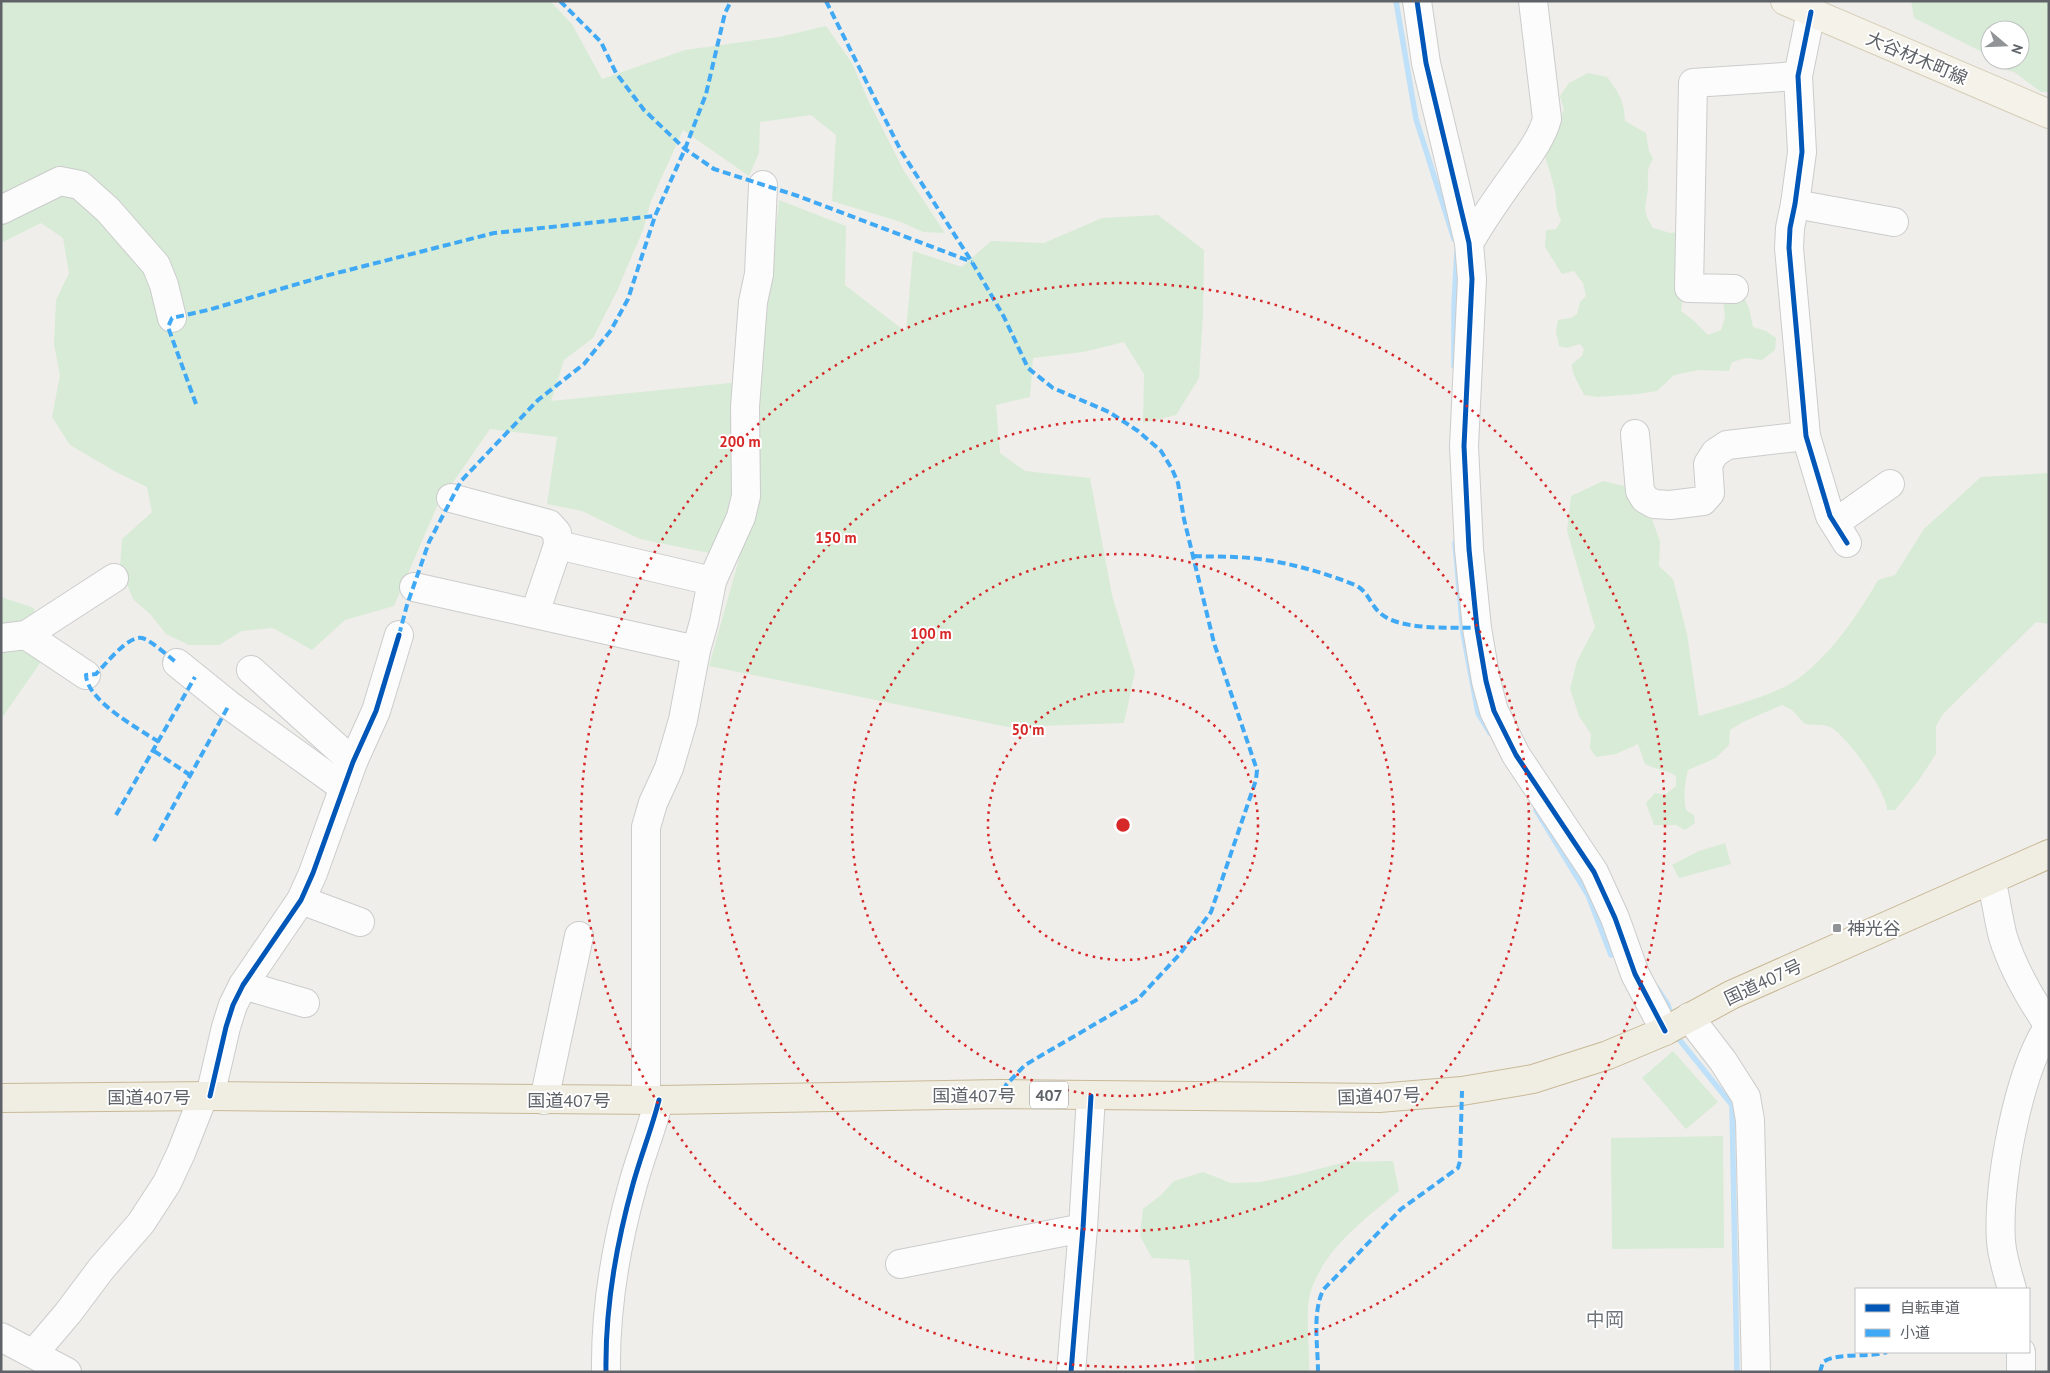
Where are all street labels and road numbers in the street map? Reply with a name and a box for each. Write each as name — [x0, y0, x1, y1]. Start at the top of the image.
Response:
street label: 大谷材木町線 — [1863, 26, 1971, 90]
street label: 国道407号 — [1720, 954, 1806, 1010]
road number: 407 — [1030, 1082, 1068, 1108]
street label: 国道407号 — [1337, 1083, 1421, 1109]
street label: 国道407号 — [932, 1084, 1016, 1107]
street label: 国道407号 — [107, 1086, 191, 1109]
street label: 国道407号 — [527, 1089, 611, 1112]

